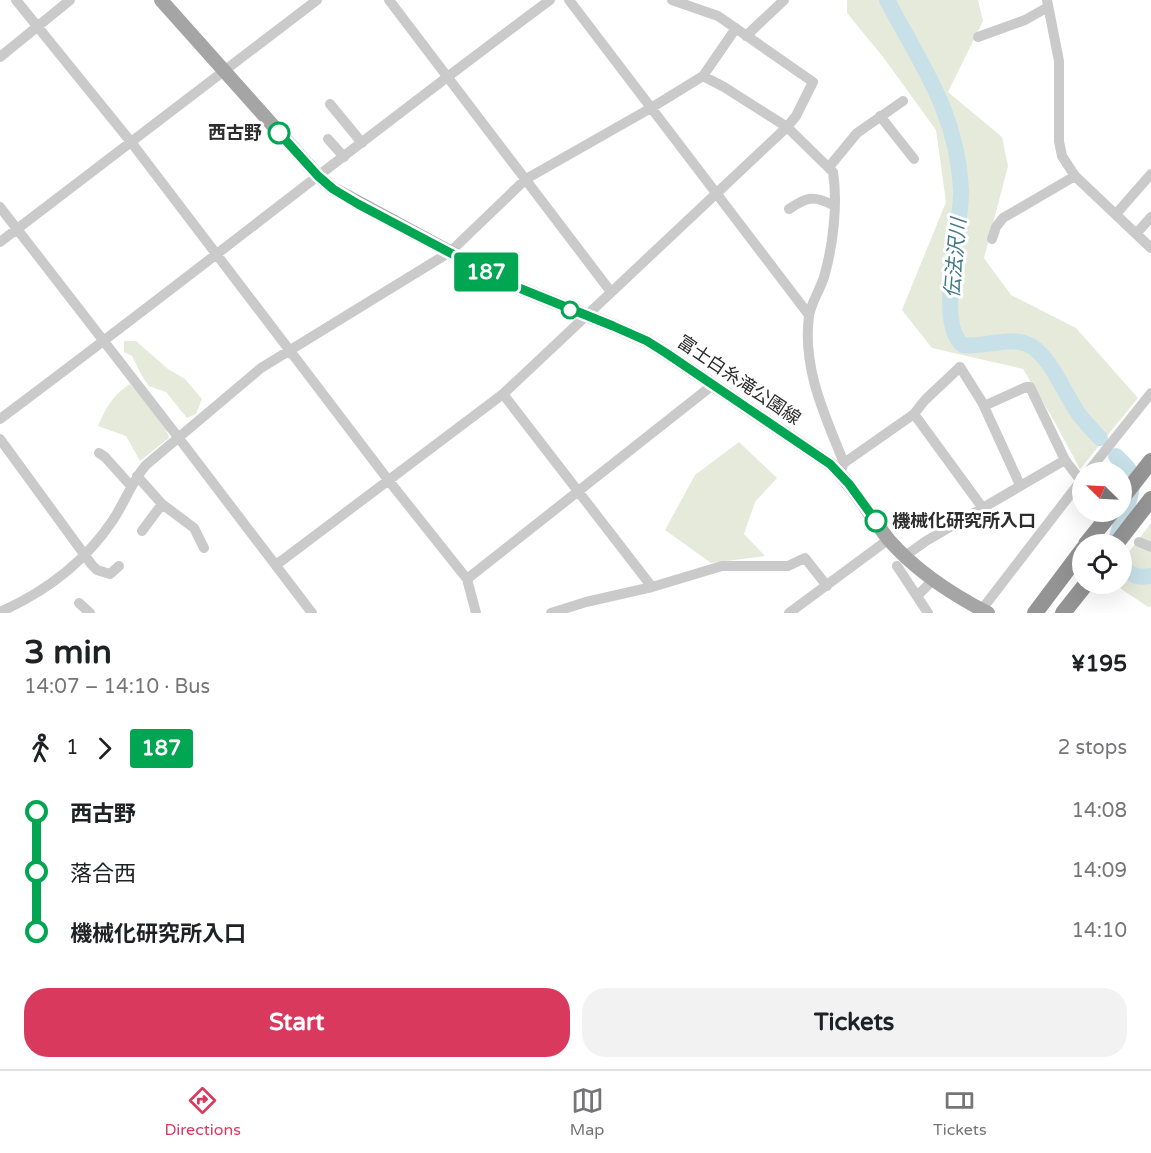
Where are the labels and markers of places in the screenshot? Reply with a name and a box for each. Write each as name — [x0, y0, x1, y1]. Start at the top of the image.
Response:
place label: 西古野 — [208, 122, 262, 144]
marker: 西古野 — [268, 122, 290, 144]
unlabelled marker — [561, 301, 579, 319]
marker: 機械化研究所入口 — [865, 510, 887, 532]
place label: 機械化研究所入口 — [892, 510, 1036, 532]

